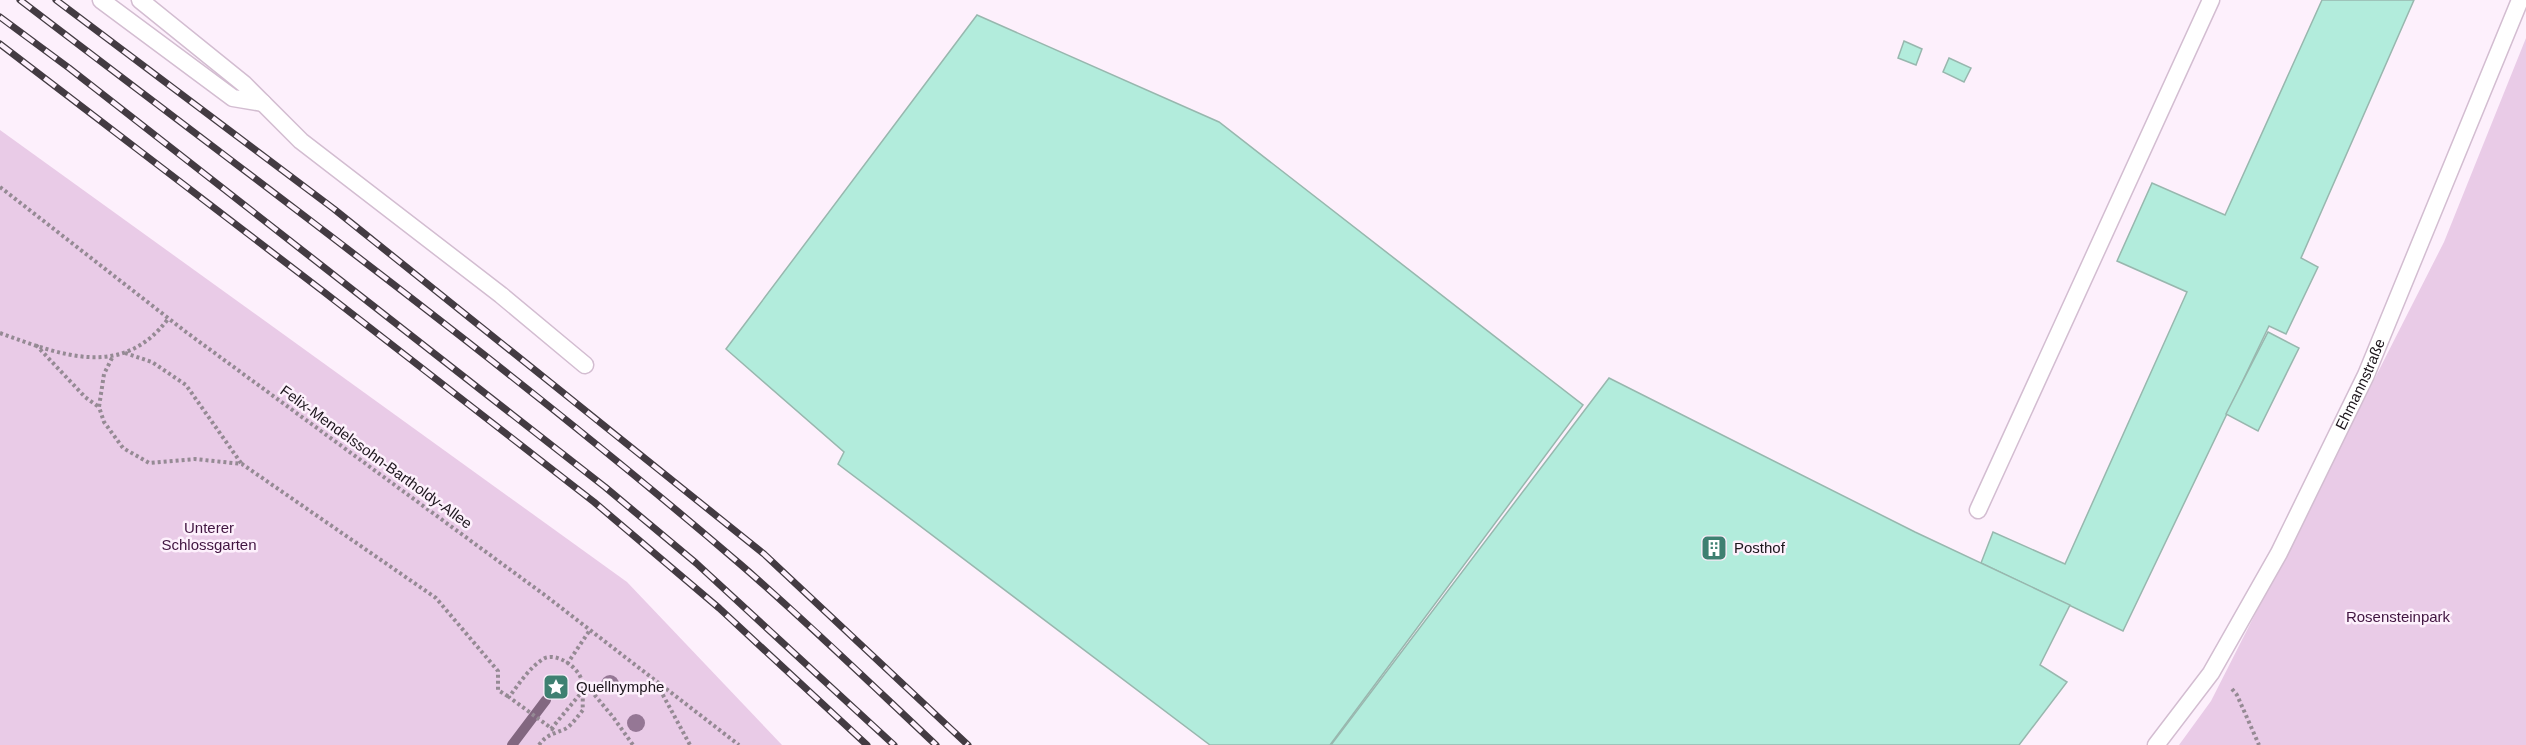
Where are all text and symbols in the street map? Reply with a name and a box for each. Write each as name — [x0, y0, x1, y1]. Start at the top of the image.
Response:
street label: Ehmannstraße — [2332, 336, 2388, 432]
street label: Felix-Mendelssohn-Bartholdy-Allee — [277, 381, 475, 532]
park label: Unterer Schlossgarten — [161, 519, 257, 553]
building icon: Posthof — [1699, 533, 1729, 563]
place label: Posthof — [1734, 539, 1786, 556]
park label: Rosensteinpark — [2346, 608, 2451, 625]
place icon: Quellnymphe — [541, 672, 571, 702]
place label: Quellnymphe — [576, 678, 664, 695]

